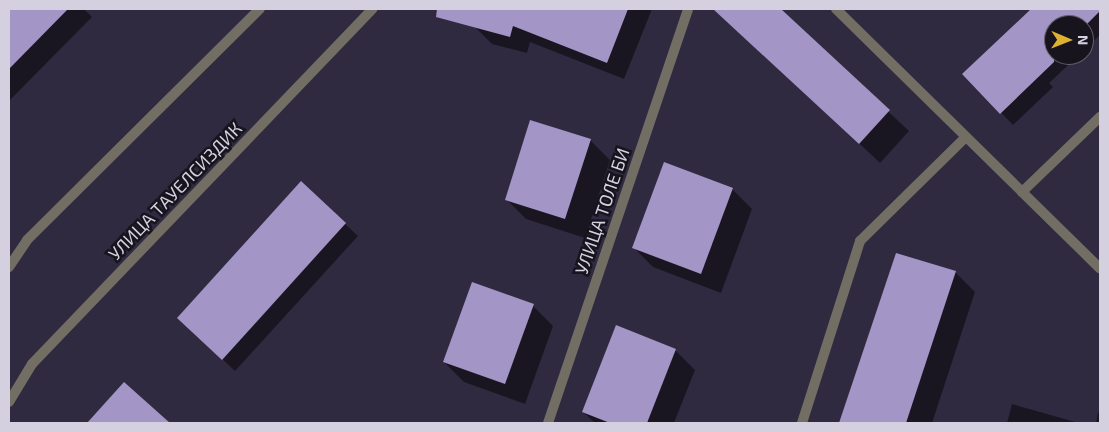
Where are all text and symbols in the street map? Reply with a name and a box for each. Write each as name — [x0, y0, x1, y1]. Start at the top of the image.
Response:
north arrow — [1044, 15, 1094, 65]
text: N — [1075, 35, 1092, 45]
street label: УЛИЦА ТАУЕЛСИЗДИК — [104, 118, 246, 264]
street label: УЛИЦА ТОЛЕ БИ — [570, 145, 634, 277]

